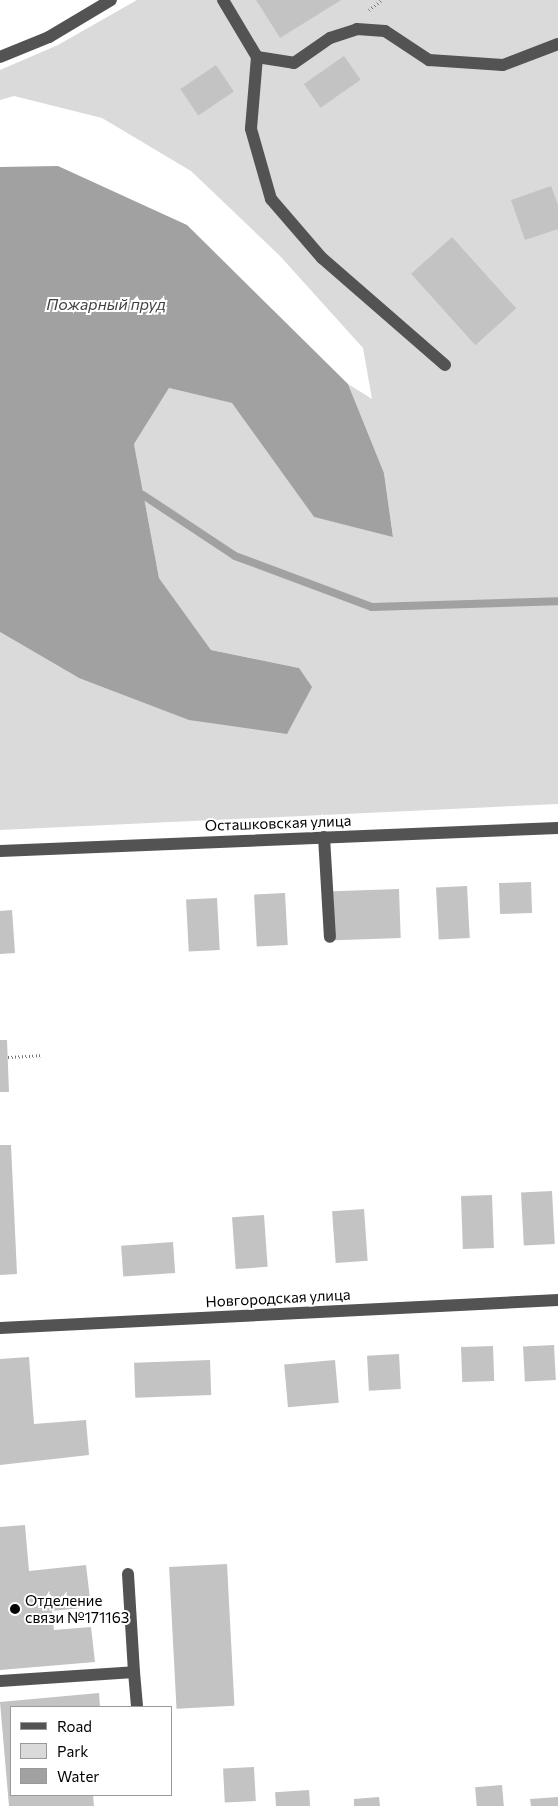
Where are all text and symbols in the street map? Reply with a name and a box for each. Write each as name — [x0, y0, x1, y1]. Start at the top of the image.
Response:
water label: Пожарный пруд — [46, 294, 166, 314]
street label: Осташковская улица — [204, 811, 352, 835]
street label: Новгородская улица — [205, 1285, 351, 1311]
place label: Отделение связи №171163 — [25, 1591, 129, 1626]
marker: Отделение связи №171163 — [9, 1603, 21, 1615]
legend — [10, 1706, 172, 1796]
text: Road — [57, 1717, 92, 1735]
text: Park — [57, 1742, 88, 1760]
text: Water — [57, 1767, 99, 1785]

